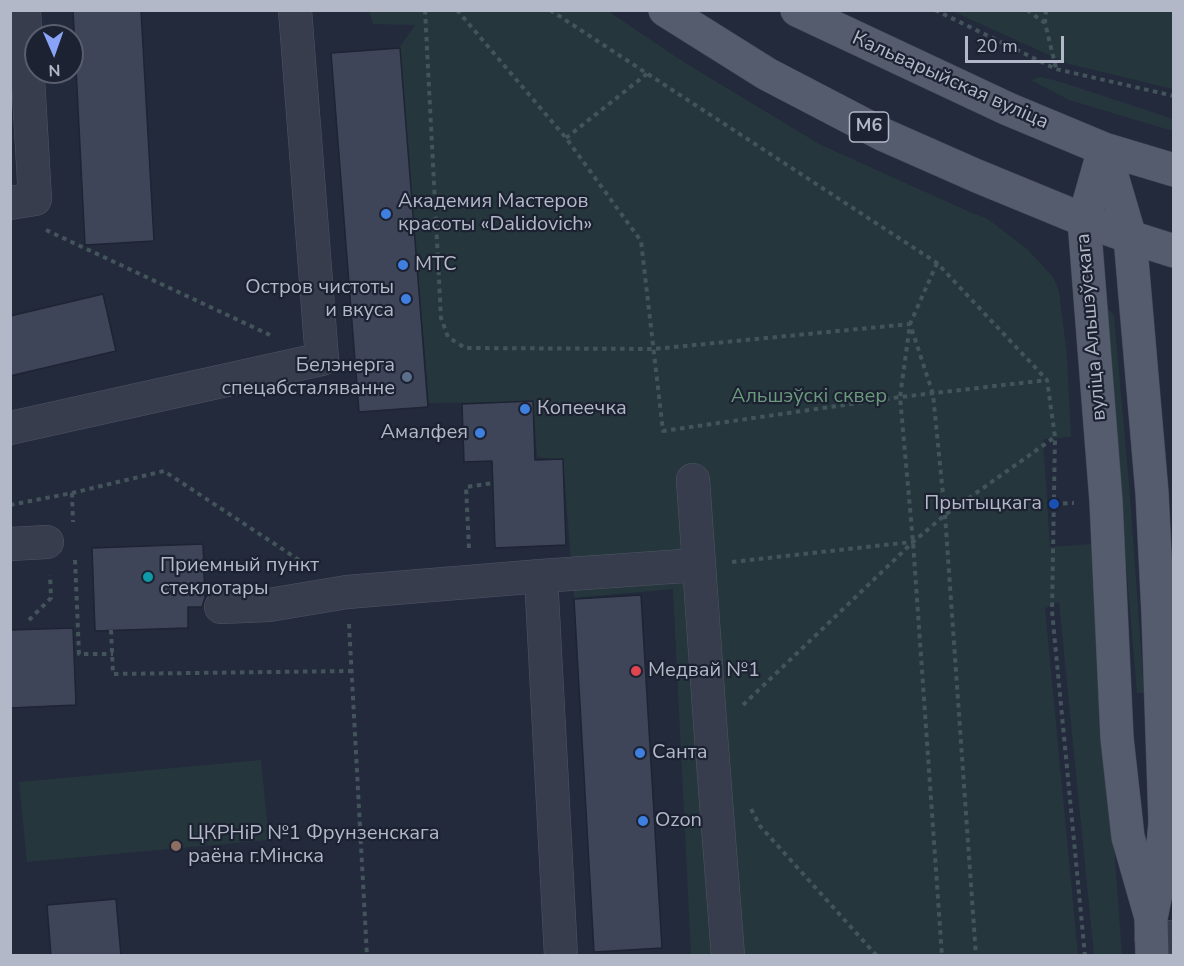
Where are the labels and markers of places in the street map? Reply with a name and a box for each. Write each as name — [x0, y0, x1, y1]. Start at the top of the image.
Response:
place label: Академия Мастеров красоты «Dalidovich» — [398, 190, 592, 237]
marker: Академия Мастеров красоты «Dalidovich» — [379, 207, 393, 221]
place label: МТС — [415, 253, 457, 277]
marker: МТС — [396, 258, 410, 272]
place label: Остров чистоты и вкуса — [245, 276, 394, 323]
marker: Остров чистоты и вкуса — [399, 292, 413, 306]
place label: Белэнерга спецабсталяванне — [222, 354, 395, 401]
marker: Белэнерга спецабсталяванне — [400, 370, 414, 384]
place label: Копеечка — [537, 397, 627, 421]
marker: Копеечка — [518, 402, 532, 416]
place label: Амалфея — [380, 421, 468, 445]
marker: Амалфея — [473, 426, 487, 440]
place label: Прытыцкага — [924, 492, 1042, 516]
marker: Прытыцкага — [1047, 497, 1061, 511]
place label: Приемный пункт стеклотары — [160, 554, 319, 601]
marker: Приемный пункт стеклотары — [141, 570, 155, 584]
place label: Медвай №1 — [648, 659, 760, 683]
marker: Медвай №1 — [629, 664, 643, 678]
place label: Санта — [652, 741, 707, 765]
marker: Санта — [633, 746, 647, 760]
place label: Ozon — [655, 809, 702, 833]
marker: Ozon — [636, 814, 650, 828]
place label: ЦКРНіР №1 Фрунзенскага раёна г.Мінска — [188, 822, 439, 869]
marker: ЦКРНіР №1 Фрунзенскага раёна г.Мінска — [169, 839, 183, 853]

